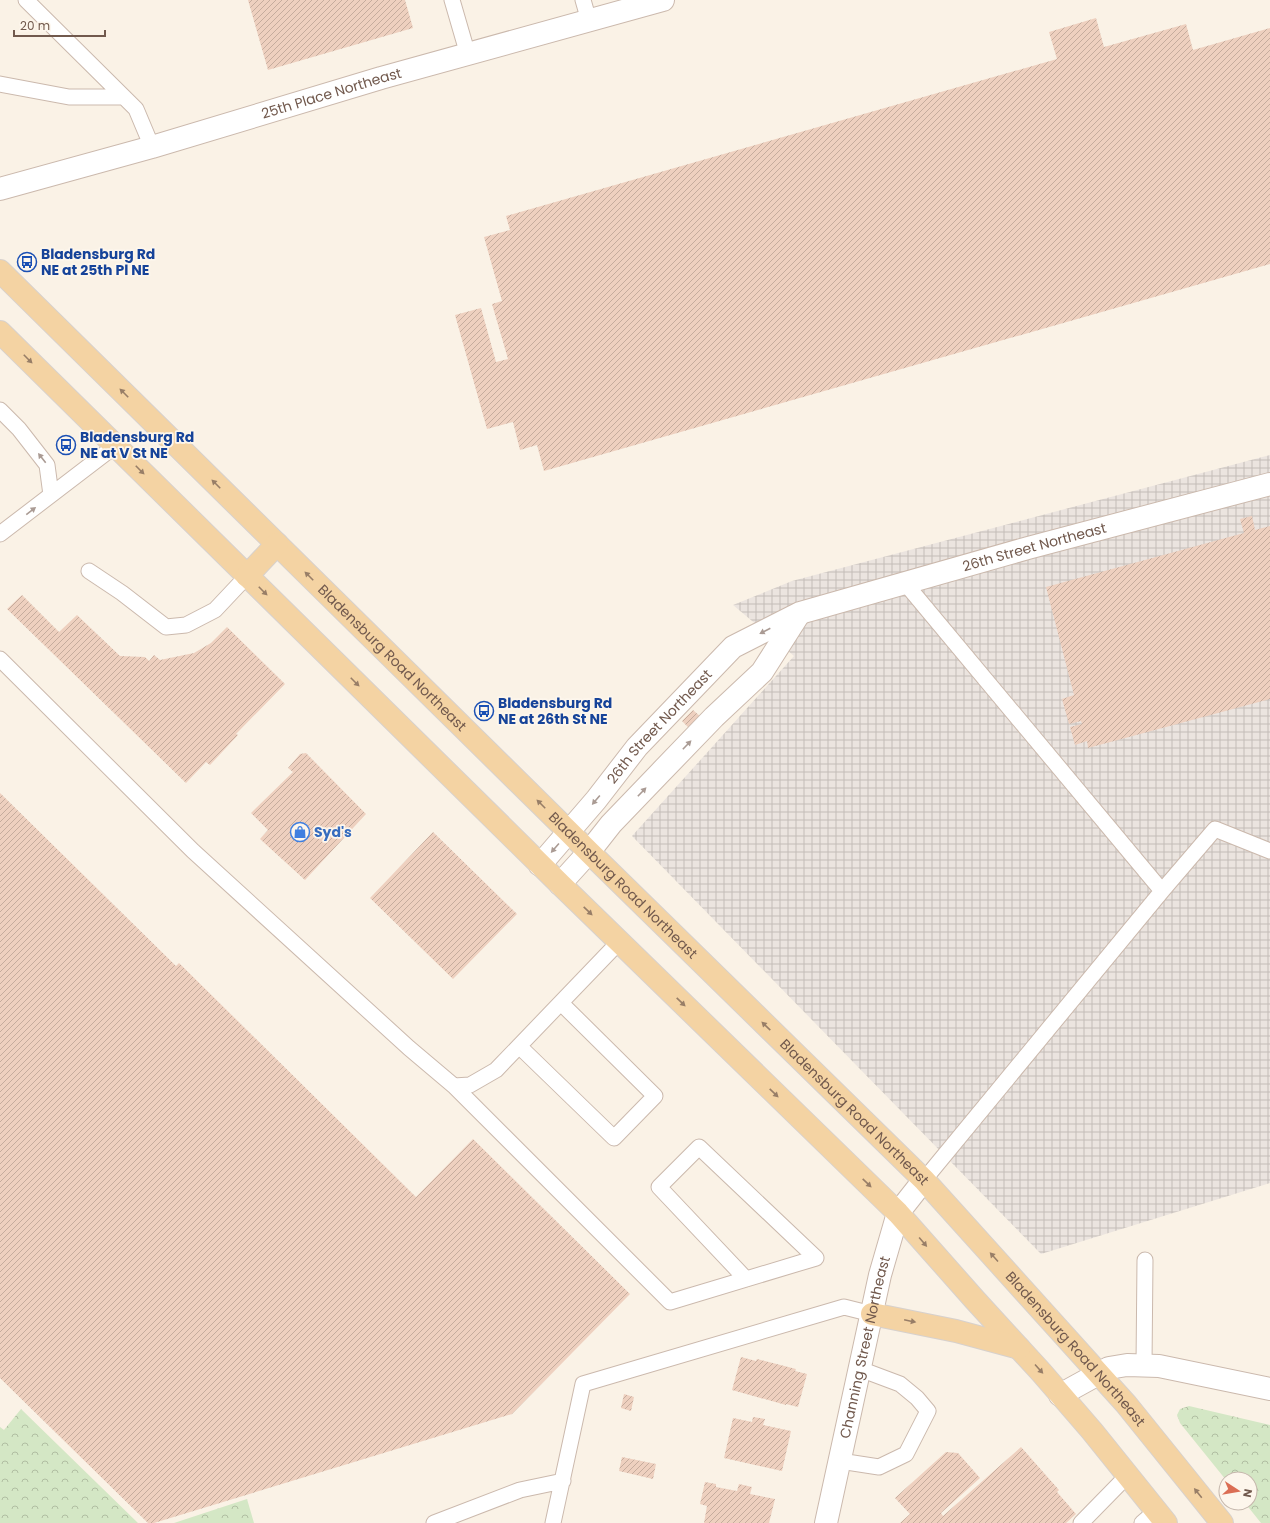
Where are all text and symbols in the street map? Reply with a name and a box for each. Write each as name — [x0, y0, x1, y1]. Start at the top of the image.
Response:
scale bar — [14, 12, 105, 38]
text: 20 m — [20, 17, 50, 34]
street label: 25th Place Northeast — [259, 63, 404, 124]
place label: Bladensburg Rd NE at 25th Pl NE — [41, 244, 155, 280]
bus stop icon: Bladensburg Rd NE at 25th Pl NE — [16, 251, 38, 273]
one-way arrow — [23, 355, 33, 364]
one-way arrow — [119, 388, 129, 398]
place label: Bladensburg Rd NE at V St NE — [80, 427, 194, 463]
bus stop icon: Bladensburg Rd NE at V St NE — [55, 434, 77, 456]
one-way arrow — [38, 453, 46, 463]
one-way arrow — [135, 466, 145, 475]
one-way arrow — [211, 480, 221, 489]
one-way arrow — [26, 506, 37, 515]
street label: 26th Street Northeast — [960, 518, 1108, 576]
one-way arrow — [304, 571, 314, 581]
street label: Bladensburg Road Northeast — [314, 580, 471, 736]
one-way arrow — [258, 586, 268, 596]
one-way arrow — [759, 628, 771, 634]
street label: 26th Street Northeast — [602, 665, 716, 788]
one-way arrow — [350, 677, 360, 687]
place label: Bladensburg Rd NE at 26th St NE — [498, 693, 612, 729]
bus stop icon: Bladensburg Rd NE at 26th St NE — [473, 700, 495, 722]
one-way arrow — [682, 740, 692, 750]
one-way arrow — [637, 787, 647, 797]
one-way arrow — [591, 795, 600, 805]
one-way arrow — [536, 800, 546, 809]
street label: Bladensburg Road Northeast — [544, 807, 702, 963]
shop icon: Syd's — [289, 821, 311, 843]
place label: Syd's — [314, 822, 352, 842]
one-way arrow — [550, 843, 559, 854]
one-way arrow — [583, 906, 593, 916]
one-way arrow — [676, 997, 686, 1007]
one-way arrow — [761, 1021, 771, 1031]
street label: Bladensburg Road Northeast — [776, 1034, 934, 1189]
one-way arrow — [769, 1088, 779, 1097]
one-way arrow — [862, 1178, 872, 1188]
one-way arrow — [918, 1237, 927, 1248]
one-way arrow — [990, 1252, 999, 1261]
street label: Channing Street Northeast — [835, 1254, 895, 1440]
street label: Bladensburg Road Northeast — [1001, 1267, 1150, 1431]
one-way arrow — [904, 1319, 916, 1325]
one-way arrow — [1034, 1364, 1043, 1375]
north arrow — [1218, 1471, 1258, 1511]
one-way arrow — [1193, 1487, 1202, 1498]
text: N — [1239, 1487, 1256, 1499]

